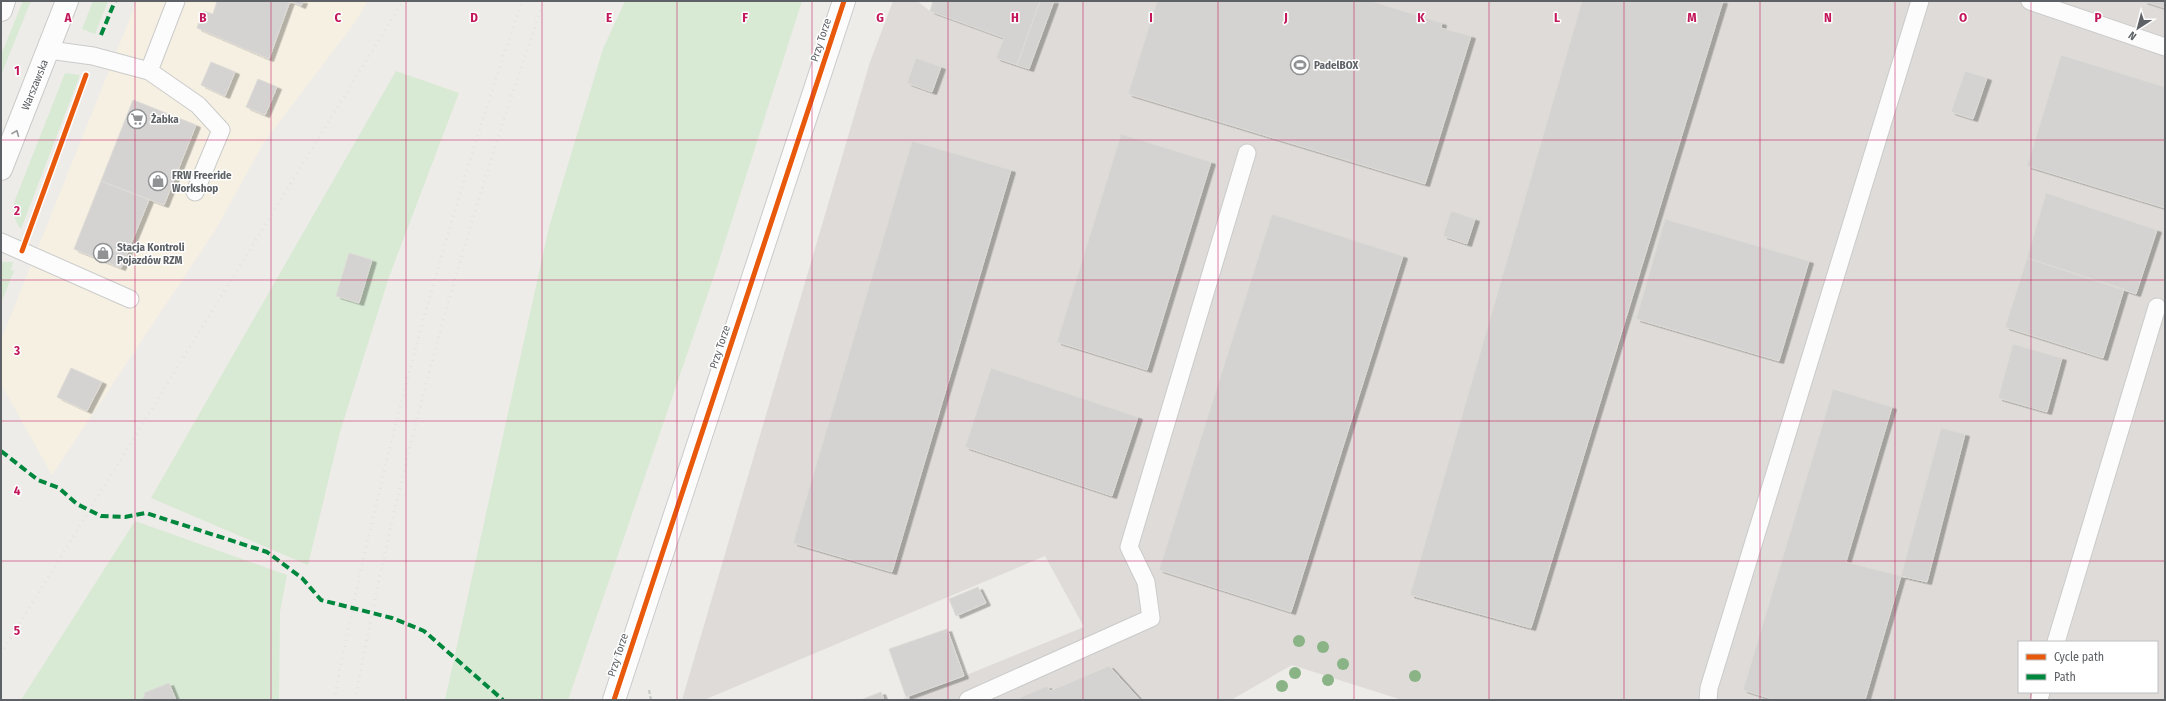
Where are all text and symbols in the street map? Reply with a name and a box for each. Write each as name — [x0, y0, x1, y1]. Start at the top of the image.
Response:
north arrow — [2118, 8, 2158, 48]
text: A — [63, 10, 72, 25]
text: B — [199, 10, 207, 25]
text: C — [335, 10, 342, 25]
text: D — [470, 10, 478, 25]
text: E — [606, 10, 612, 25]
text: F — [742, 10, 748, 25]
text: G — [876, 10, 884, 25]
text: H — [1011, 10, 1019, 25]
text: I — [1149, 10, 1153, 25]
text: J — [1283, 10, 1288, 25]
text: K — [1417, 10, 1425, 25]
text: L — [1554, 10, 1560, 25]
text: M — [1687, 10, 1697, 25]
text: N — [1824, 10, 1832, 25]
text: O — [1959, 10, 1967, 25]
text: P — [2094, 10, 2102, 25]
street label: Przy Torze — [808, 17, 834, 63]
text: N — [2126, 28, 2139, 43]
sports icon: PadelBOX — [1289, 54, 1311, 76]
street label: Warszawska — [19, 58, 51, 112]
place label: PadelBOX — [1314, 59, 1358, 72]
text: 1 — [14, 63, 20, 78]
supermarket icon: Żabka — [126, 108, 148, 130]
place label: Żabka — [151, 113, 179, 126]
one-way arrow — [11, 130, 19, 137]
place label: FRW Freeride Workshop — [172, 169, 232, 195]
shop icon: FRW Freeride Workshop — [147, 170, 169, 192]
text: 2 — [13, 203, 20, 218]
place label: Stacja Kontroli Pojazdów RZM — [117, 241, 185, 267]
shop icon: Stacja Kontroli Pojazdów RZM — [92, 242, 114, 264]
street label: Przy Torze — [707, 324, 733, 370]
text: 3 — [13, 343, 20, 358]
text: 4 — [14, 483, 21, 498]
text: 5 — [14, 623, 20, 638]
street label: Przy Torze — [605, 632, 631, 678]
legend — [2018, 641, 2158, 693]
text: Cycle path — [2054, 650, 2104, 664]
text: Path — [2054, 670, 2076, 684]

